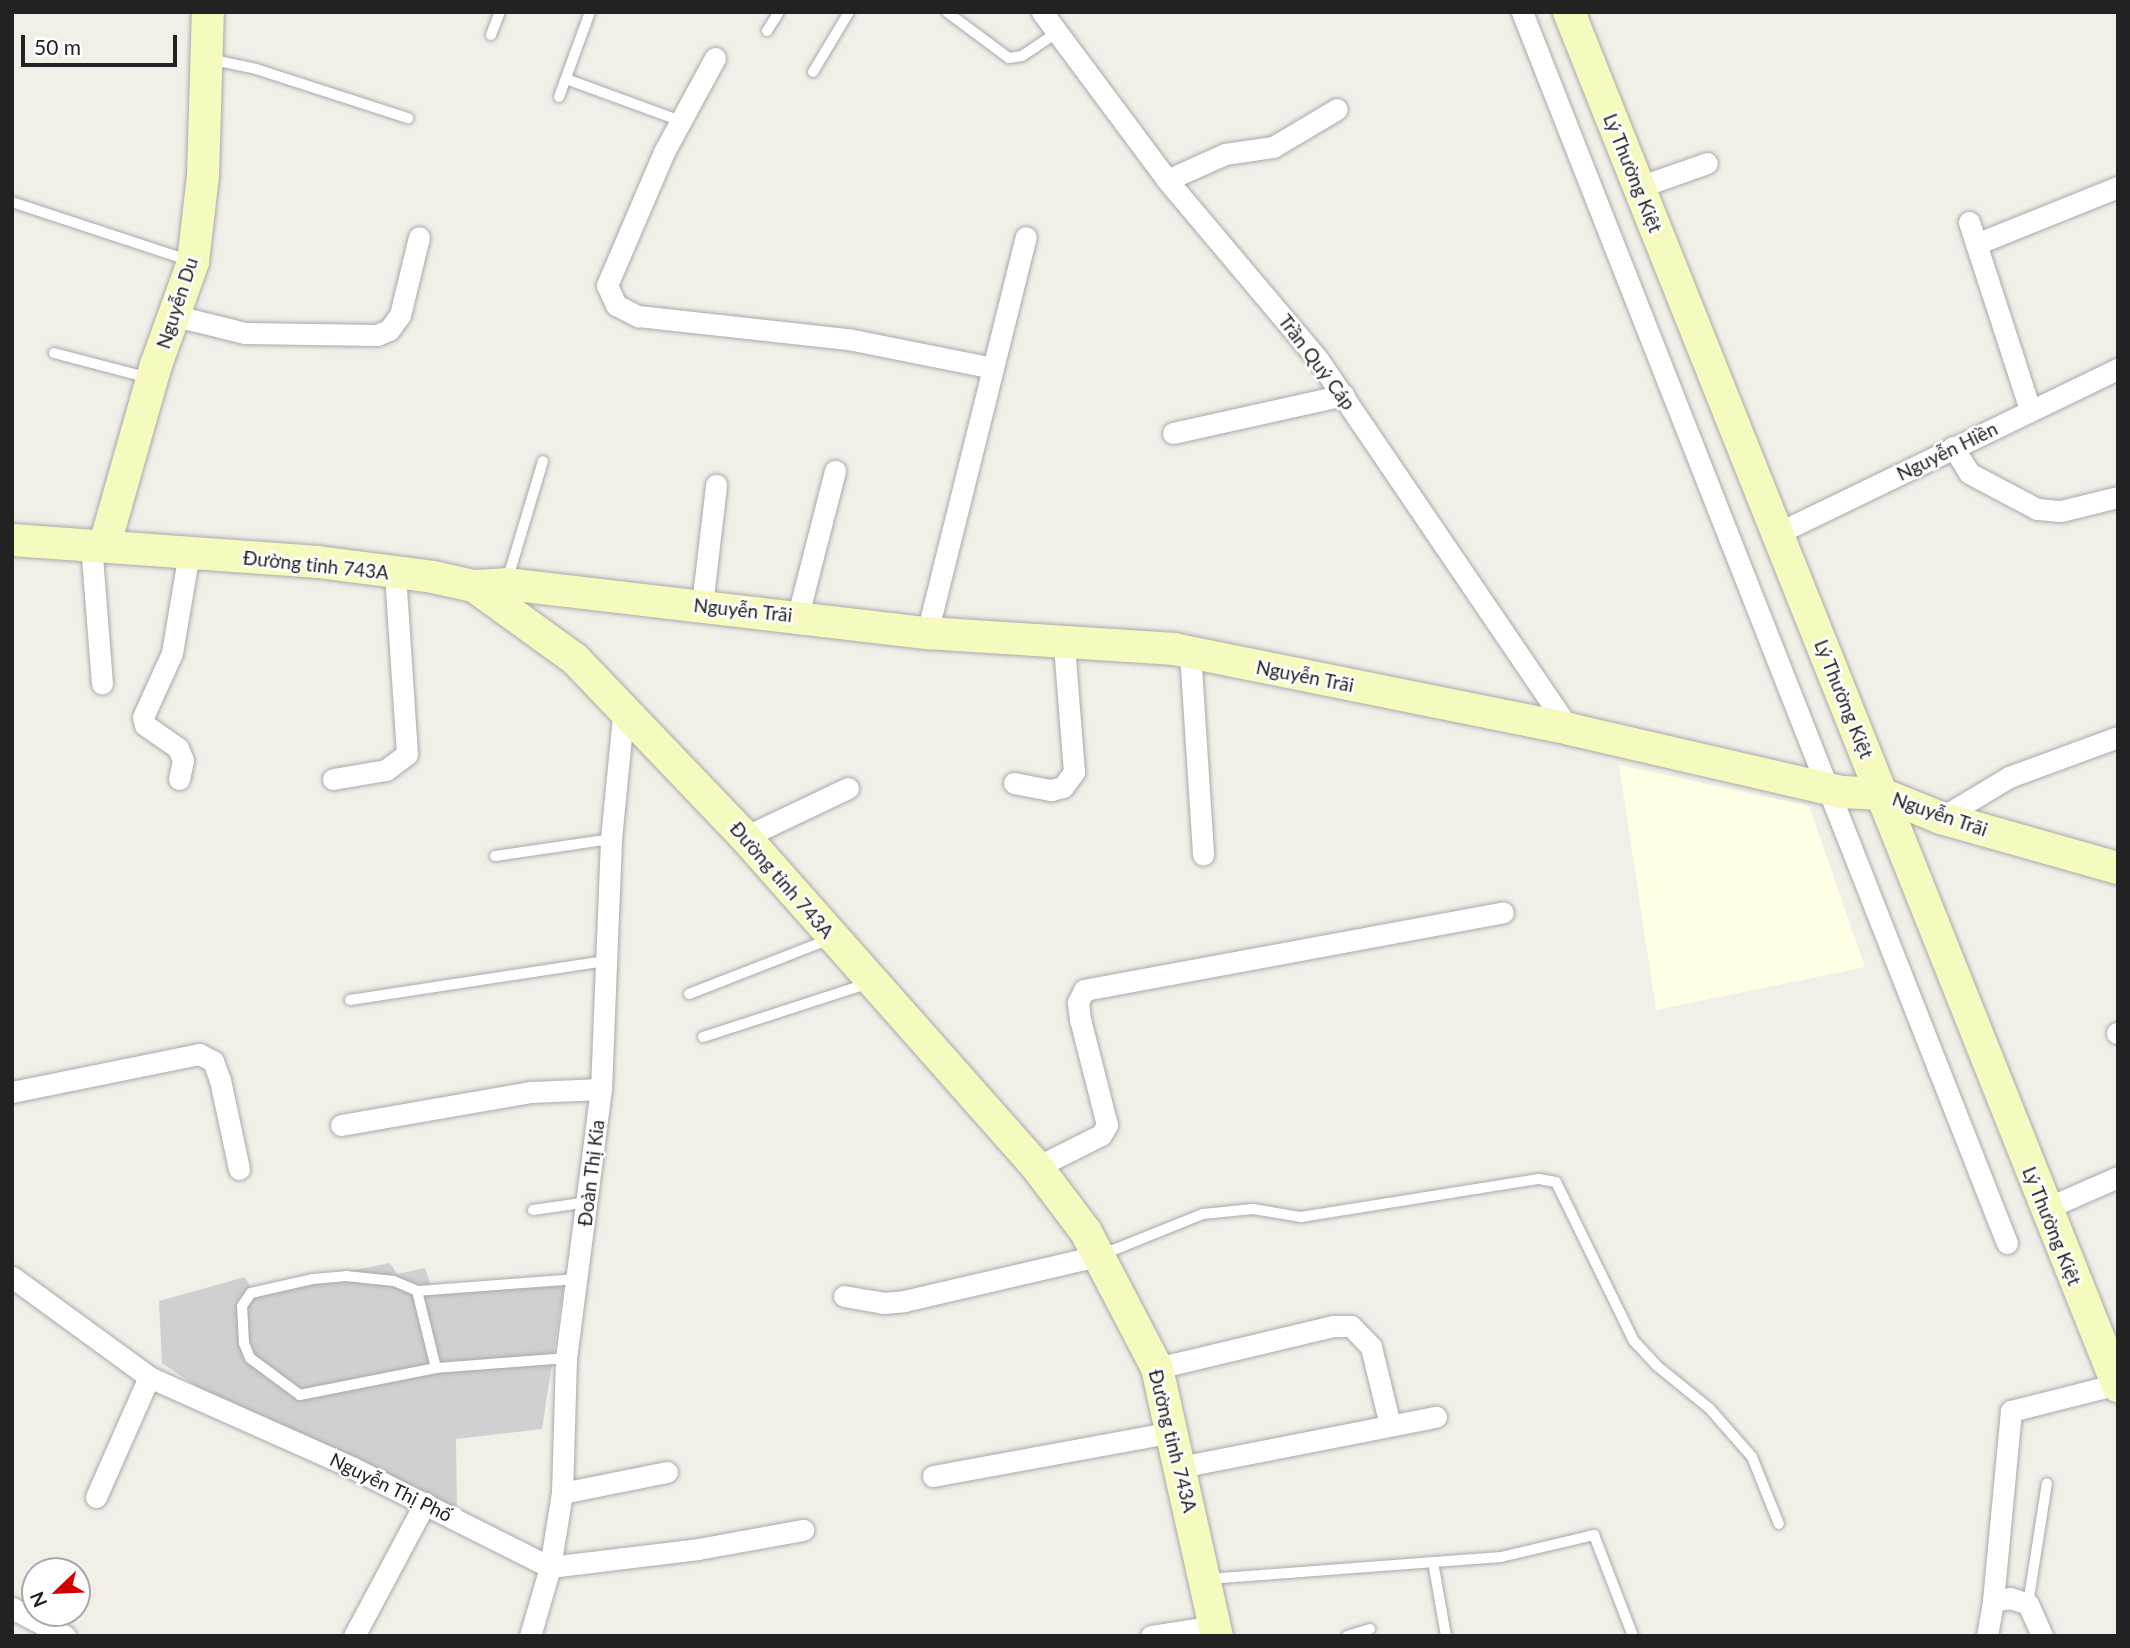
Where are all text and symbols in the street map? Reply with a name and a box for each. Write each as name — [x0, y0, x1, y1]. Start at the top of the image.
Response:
scale bar — [24, 21, 180, 65]
text: 50 m — [34, 34, 81, 59]
street label: Lý Thường Kiệt — [1599, 110, 1667, 236]
street label: Nguyễn Du — [152, 255, 202, 351]
street label: Trần Quý Cáp — [1274, 310, 1360, 414]
street label: Nguyễn Hiền — [1893, 417, 2001, 485]
street label: Đường tỉnh 743A — [242, 546, 390, 584]
street label: Nguyễn Trãi — [692, 593, 794, 627]
street label: Lý Thường Kiệt — [1810, 636, 1878, 762]
street label: Nguyễn Trãi — [1254, 655, 1356, 697]
street label: Nguyễn Trãi — [1889, 787, 1991, 841]
street label: Đường tỉnh 743A — [725, 817, 839, 943]
street label: Đoàn Thị Kia — [573, 1118, 609, 1228]
street label: Lý Thường Kiệt — [2018, 1163, 2086, 1289]
street label: Đường tỉnh 743A — [1144, 1367, 1202, 1515]
street label: Nguyễn Thị Phố — [326, 1447, 456, 1527]
north arrow — [21, 1557, 91, 1627]
text: N — [25, 1588, 51, 1611]

